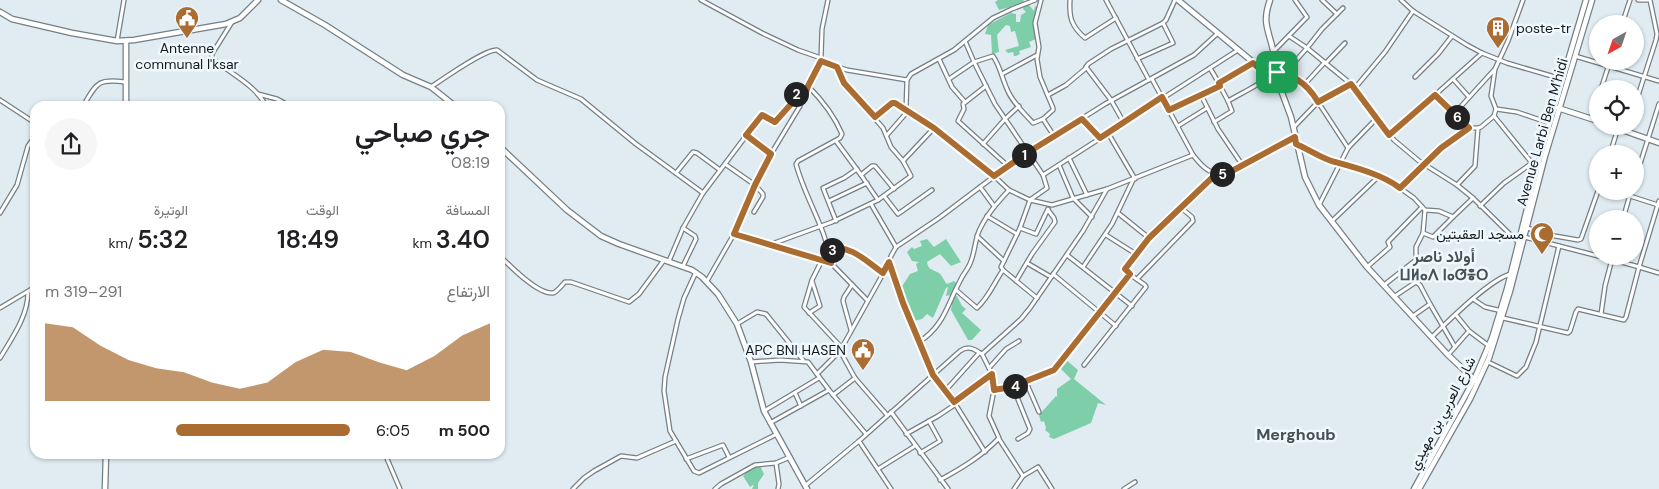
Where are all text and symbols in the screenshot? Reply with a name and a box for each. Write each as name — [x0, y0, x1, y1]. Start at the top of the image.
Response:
public building icon: Antenne communal l'ksar — [174, 5, 200, 39]
building icon: poste-tr — [1485, 15, 1511, 49]
north arrow — [1589, 15, 1644, 70]
map controls — [1589, 15, 1644, 265]
place label: poste-tr — [1516, 19, 1571, 37]
place label: Antenne communal l'ksar — [135, 39, 239, 73]
pin — [1256, 51, 1298, 93]
street label: Avenue Larbi Ben M'hidi — [1512, 56, 1572, 208]
icon: arrive — [1263, 58, 1291, 86]
button: locate — [1589, 80, 1644, 135]
pin: 2 — [784, 82, 808, 106]
text: 2 — [792, 85, 801, 103]
pin: 6 — [1444, 104, 1470, 130]
text: 6 — [1453, 108, 1462, 126]
text: جري صباحي — [355, 114, 490, 151]
button: share — [45, 118, 97, 170]
pin: 1 — [1012, 142, 1036, 168]
button: + — [1589, 145, 1644, 200]
text: 1 — [1022, 146, 1027, 164]
text: 08:19 — [451, 152, 490, 173]
pin: 5 — [1210, 162, 1234, 186]
text: 5 — [1218, 165, 1227, 183]
text: الوتيرة — [154, 201, 188, 219]
text: الوقت — [306, 201, 339, 219]
text: المسافة — [446, 201, 490, 219]
button: − — [1589, 210, 1644, 265]
mosque icon: مسجد العقبتين — [1529, 221, 1555, 255]
text: 5:32 — [137, 223, 188, 256]
text: 18:49 — [277, 223, 339, 256]
text: 3.40 — [436, 223, 490, 256]
place label: مسجد العقبتين — [1436, 225, 1524, 243]
text: /km — [108, 234, 137, 252]
text: km — [412, 234, 436, 252]
pin: 3 — [820, 238, 844, 262]
text: 3 — [828, 241, 837, 259]
district label: أولاد ناصر ⵡⵍⴰⴷ ⵏⴰⵚⴻⵔ — [1400, 246, 1488, 285]
text: 291–319 m — [45, 281, 122, 302]
text: الارتفاع — [447, 281, 490, 302]
public building icon: APC BNI HASEN — [850, 337, 876, 371]
place label: APC BNI HASEN — [745, 341, 846, 359]
street label: شارع العربي بن مهيدي — [1405, 353, 1482, 474]
pin: 4 — [1002, 374, 1028, 398]
text: 4 — [1011, 377, 1020, 395]
text: 6:05 — [376, 420, 410, 441]
text: 500 m — [439, 420, 490, 441]
district label: Merghoub — [1256, 424, 1336, 445]

